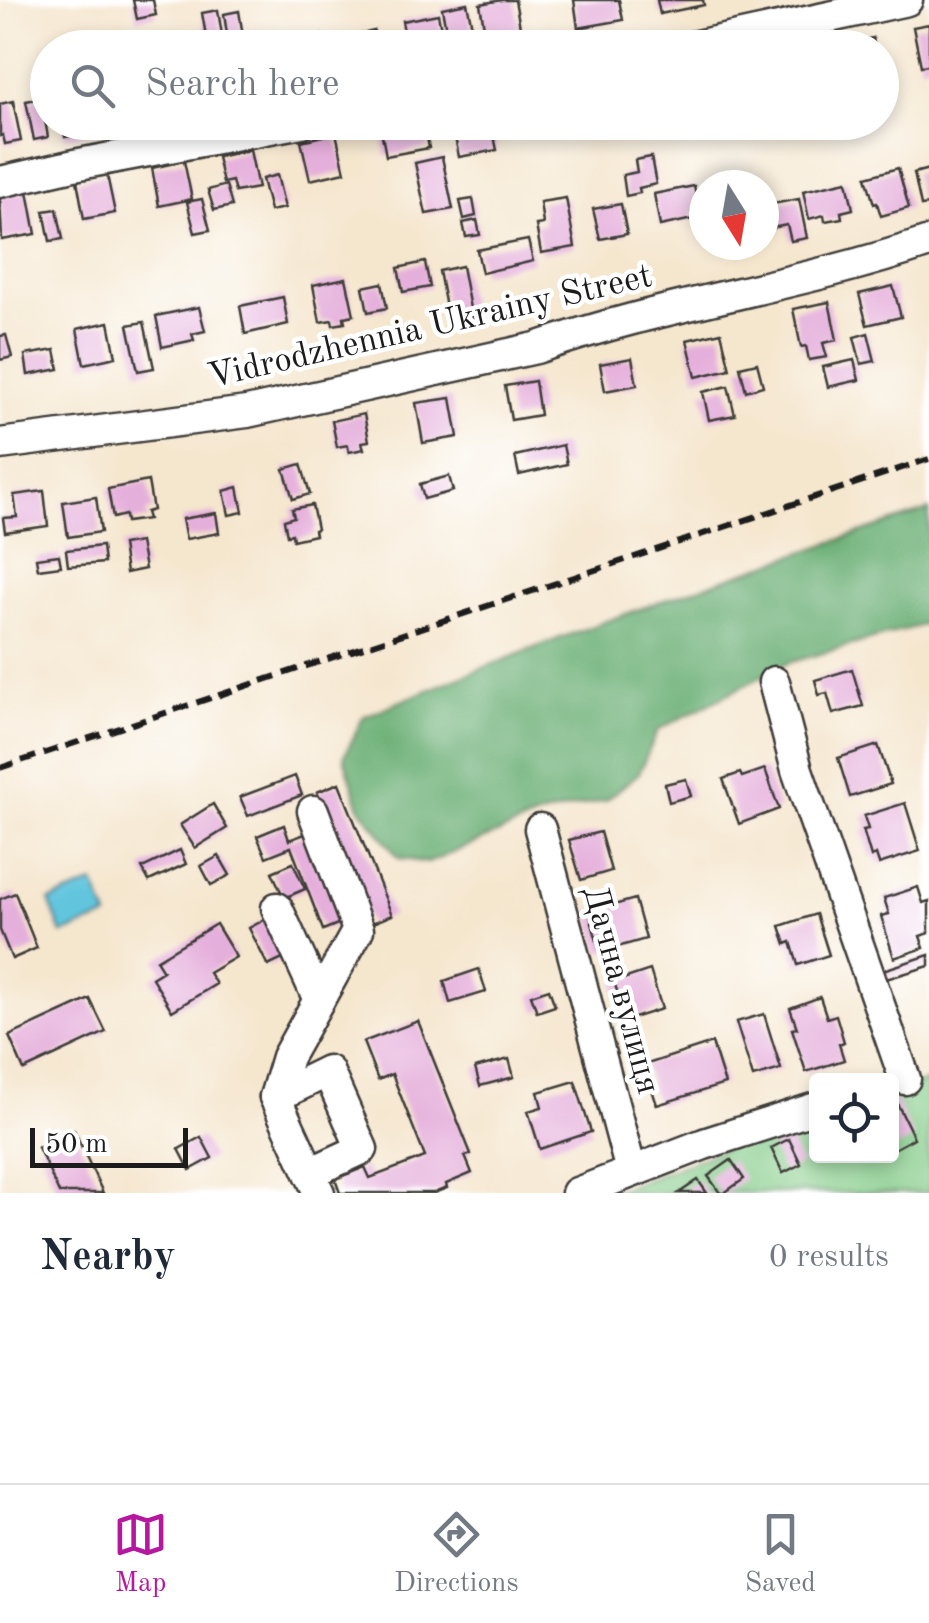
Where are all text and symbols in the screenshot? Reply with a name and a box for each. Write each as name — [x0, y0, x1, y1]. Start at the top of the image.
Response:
search box — [30, 30, 899, 140]
icon: search — [65, 58, 120, 113]
text: Search here — [145, 66, 340, 104]
north arrow — [689, 170, 779, 260]
street label: Vidrodzhennia Ukrainy Street — [205, 259, 655, 395]
street label: Дачна вулиця — [576, 882, 666, 1098]
map controls — [809, 1073, 899, 1163]
button: locate — [809, 1073, 899, 1163]
scale bar — [30, 1123, 188, 1168]
text: 50 m — [45, 1131, 108, 1159]
text: Nearby — [40, 1237, 176, 1279]
text: 0 results — [769, 1242, 889, 1274]
tab: Map — [113, 1507, 168, 1602]
tab: Directions — [394, 1507, 519, 1602]
tab: Saved — [745, 1507, 816, 1602]

